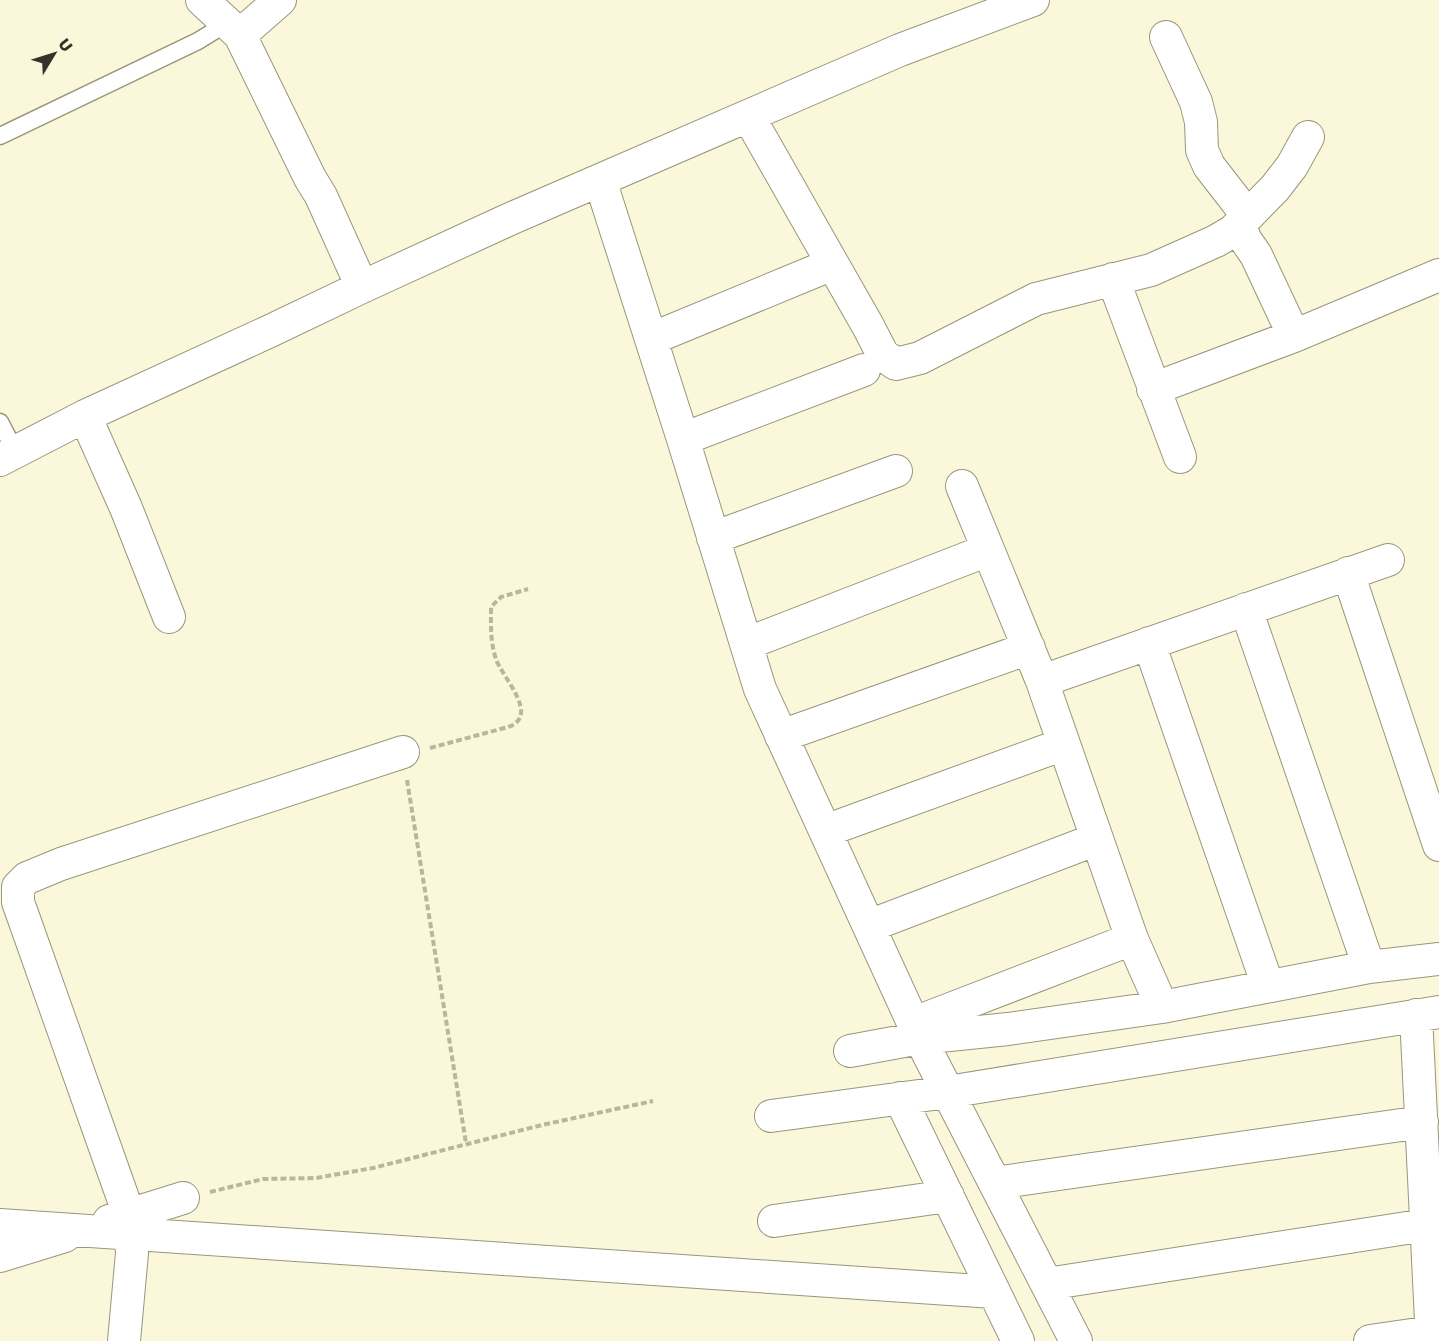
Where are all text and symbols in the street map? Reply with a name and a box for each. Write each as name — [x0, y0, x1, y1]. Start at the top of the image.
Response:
north arrow — [24, 24, 84, 84]
text: U — [54, 35, 76, 55]

